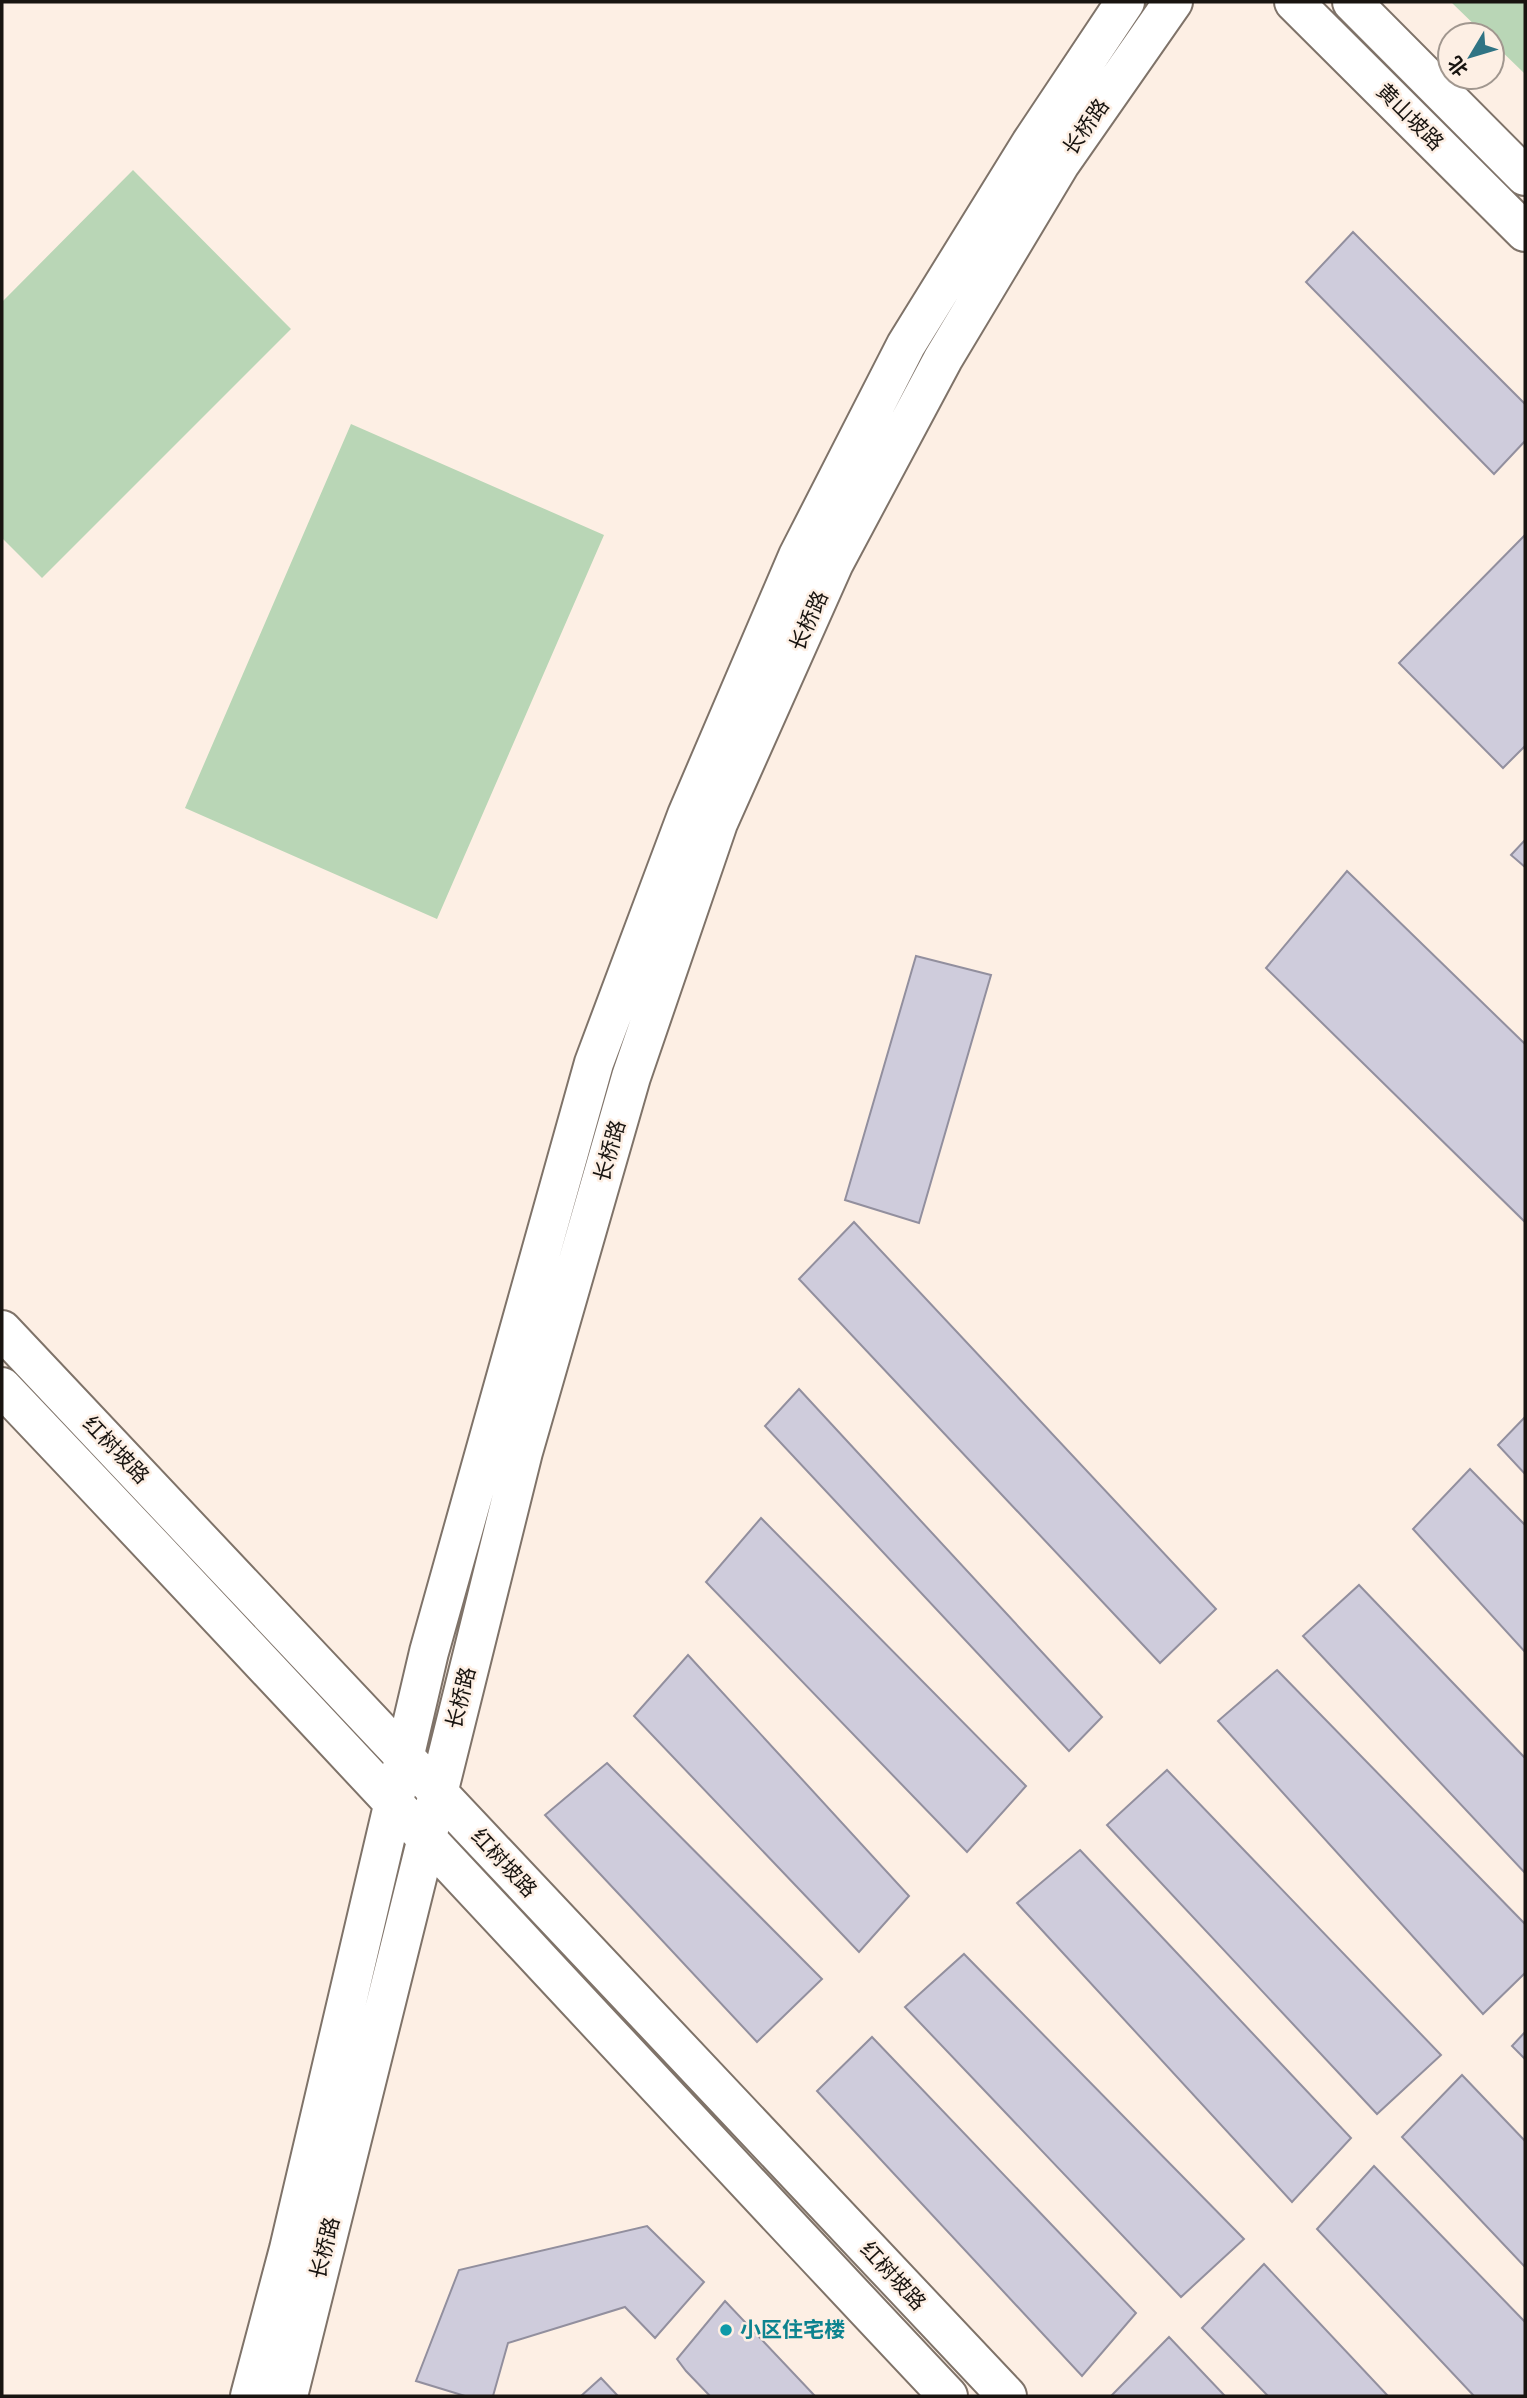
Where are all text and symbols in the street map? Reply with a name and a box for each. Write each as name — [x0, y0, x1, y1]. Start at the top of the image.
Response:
north arrow — [1436, 21, 1506, 91]
text: 北 — [1443, 52, 1473, 81]
street label: 黄山坡路 — [1372, 78, 1449, 155]
street label: 长桥路 — [1057, 94, 1114, 160]
street label: 长桥路 — [784, 587, 833, 655]
street label: 长桥路 — [589, 1117, 630, 1185]
street label: 红树坡路 — [78, 1411, 155, 1489]
street label: 长桥路 — [441, 1664, 480, 1731]
street label: 红树坡路 — [467, 1823, 542, 1902]
street label: 长桥路 — [305, 2214, 344, 2281]
street label: 红树坡路 — [856, 2236, 931, 2315]
place label: 小区住宅楼 — [740, 2317, 845, 2342]
marker: 小区住宅楼 — [718, 2322, 734, 2338]

